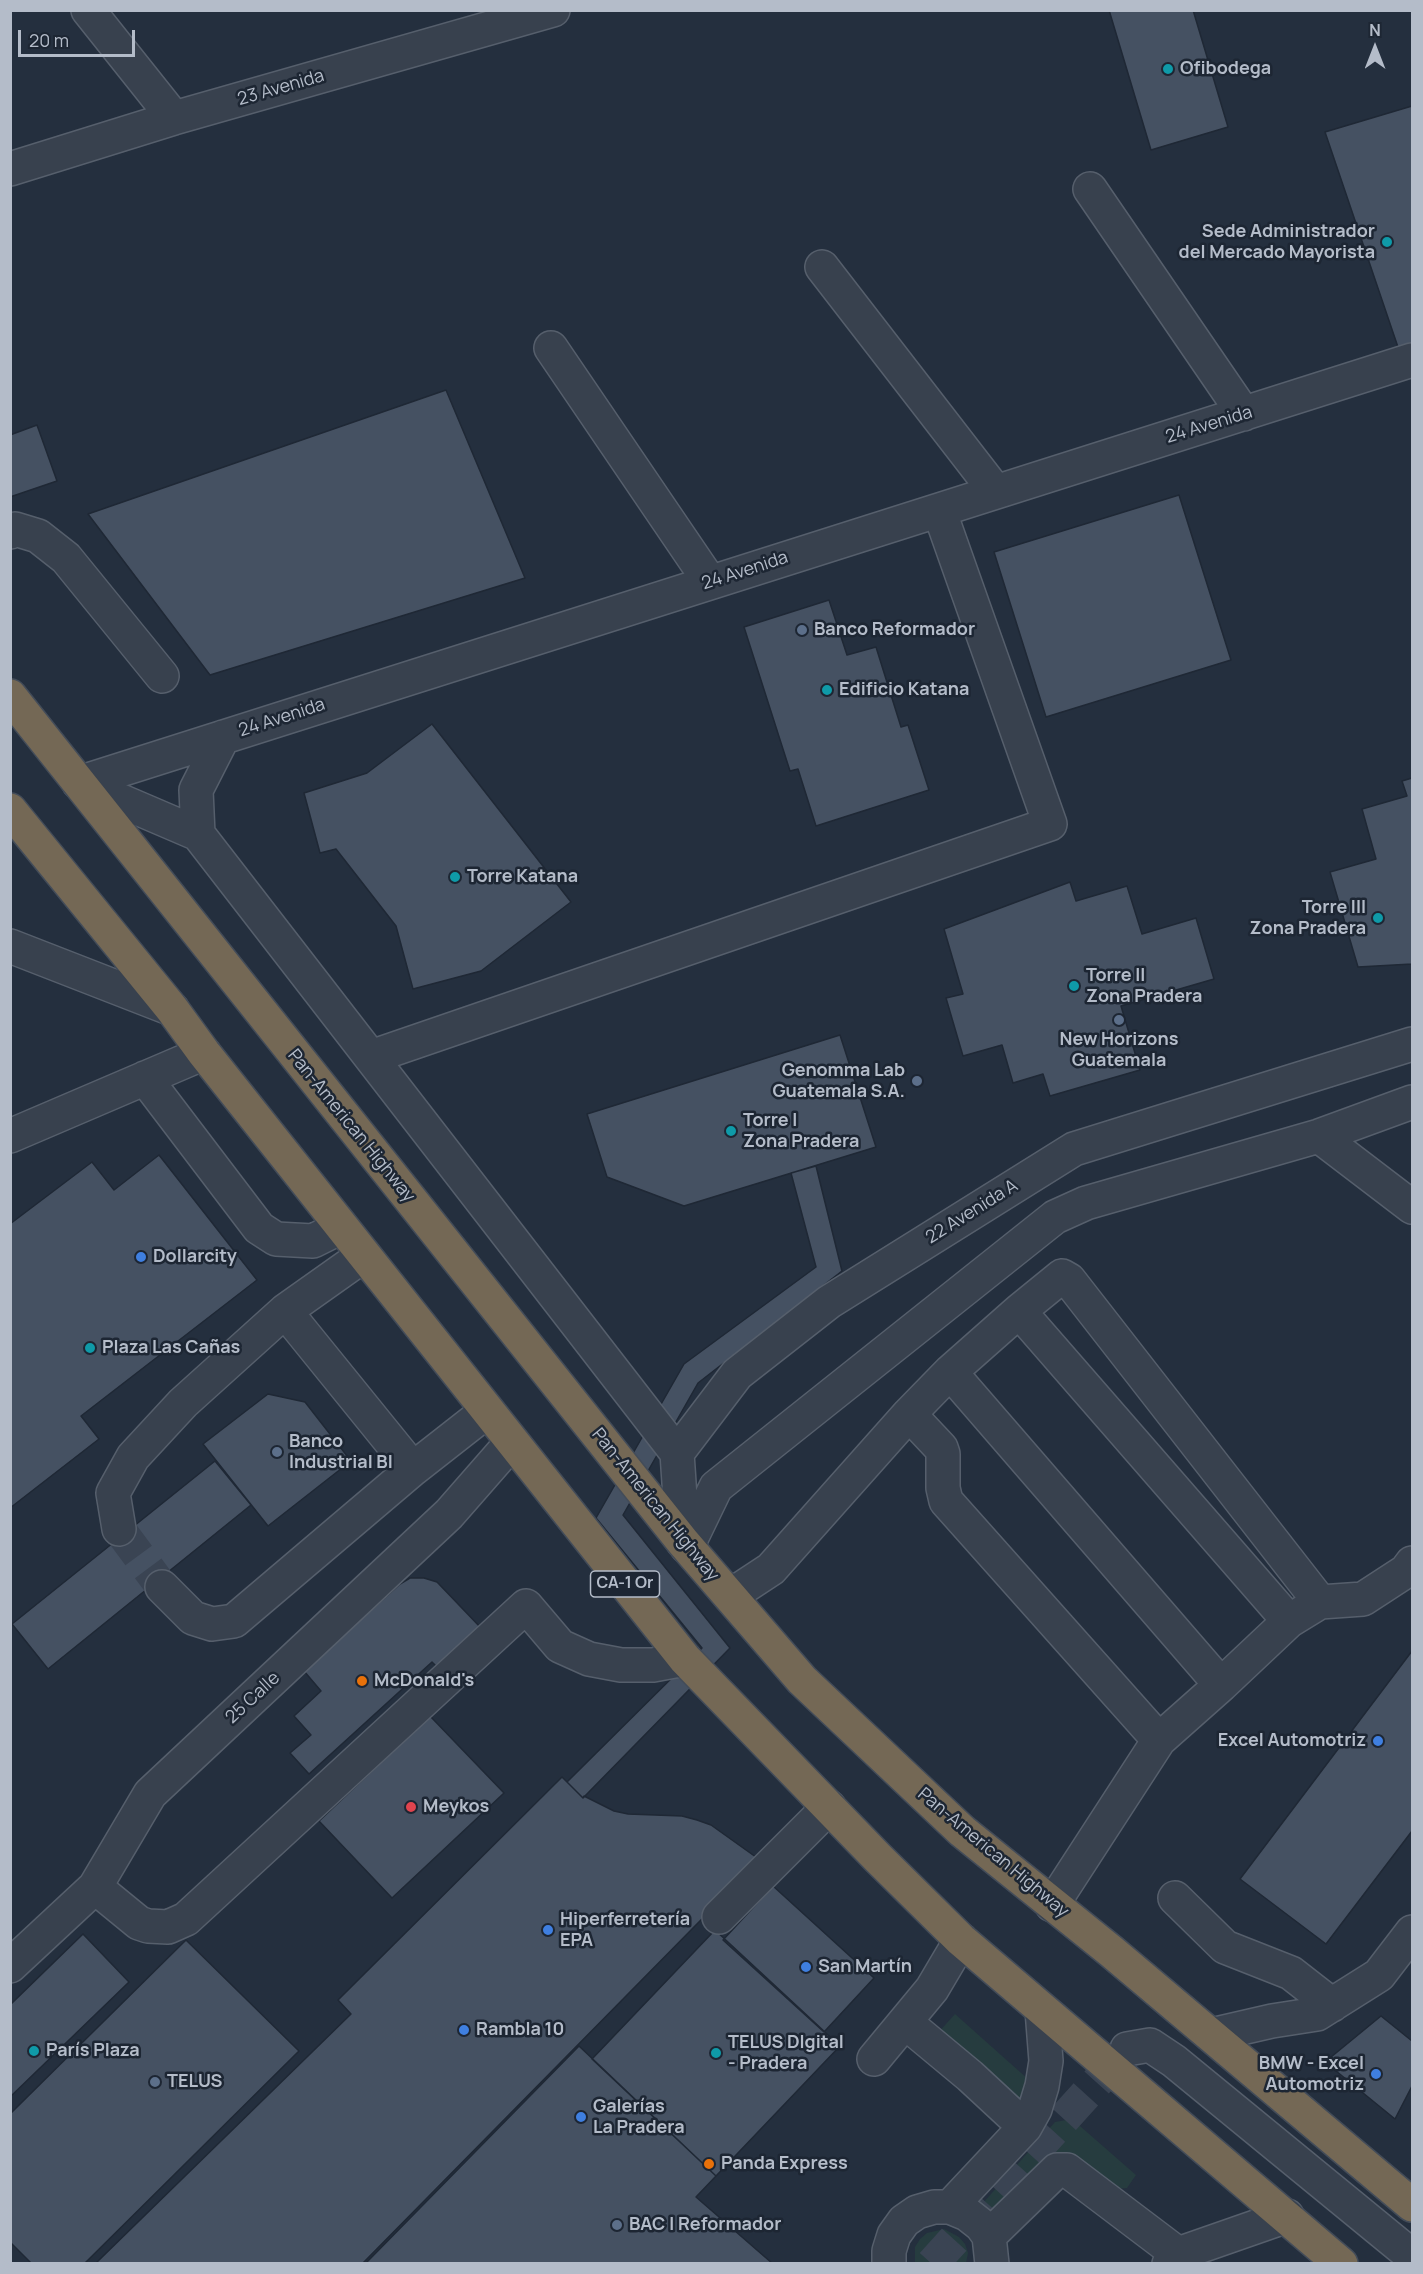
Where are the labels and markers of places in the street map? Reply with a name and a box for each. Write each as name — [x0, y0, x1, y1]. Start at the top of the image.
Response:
place label: Ofibodega — [1180, 58, 1271, 80]
marker: Ofibodega — [1161, 62, 1175, 76]
place label: Sede Administrador del Mercado Mayorista — [1179, 221, 1375, 264]
marker: Sede Administrador del Mercado Mayorista — [1380, 235, 1394, 249]
place label: Banco Reformador — [814, 619, 975, 641]
marker: Banco Reformador — [795, 623, 809, 637]
place label: Edificio Katana — [839, 679, 969, 701]
marker: Edificio Katana — [820, 683, 834, 697]
place label: Torre Katana — [467, 866, 578, 888]
marker: Torre Katana — [448, 870, 462, 884]
place label: Torre III Zona Pradera — [1250, 897, 1366, 940]
marker: Torre III Zona Pradera — [1371, 911, 1385, 925]
place label: Torre II Zona Pradera — [1086, 965, 1202, 1008]
marker: Torre II Zona Pradera — [1067, 979, 1081, 993]
marker: New Horizons Guatemala — [1112, 1013, 1126, 1027]
place label: New Horizons Guatemala — [1060, 1029, 1178, 1072]
place label: Genomma Lab Guatemala S.A. — [772, 1060, 905, 1102]
marker: Genomma Lab Guatemala S.A. — [910, 1074, 924, 1088]
place label: Torre I Zona Pradera — [743, 1110, 859, 1152]
marker: Torre I Zona Pradera — [724, 1124, 738, 1138]
place label: Dollarcity — [153, 1246, 237, 1268]
marker: Dollarcity — [134, 1250, 148, 1264]
place label: Plaza Las Cañas — [102, 1337, 240, 1359]
marker: Plaza Las Cañas — [83, 1341, 97, 1355]
place label: Banco Industrial BI — [289, 1431, 393, 1474]
marker: Banco Industrial BI — [270, 1445, 284, 1459]
place label: McDonald's — [374, 1670, 474, 1692]
marker: McDonald's — [355, 1674, 369, 1688]
place label: Excel Automotriz — [1218, 1730, 1366, 1752]
marker: Excel Automotriz — [1371, 1734, 1385, 1748]
place label: Meykos — [423, 1796, 489, 1818]
marker: Meykos — [404, 1800, 418, 1814]
place label: Hiperferretería EPA — [560, 1909, 690, 1952]
marker: Hiperferretería EPA — [541, 1923, 555, 1937]
place label: San Martín — [818, 1956, 912, 1978]
marker: San Martín — [799, 1960, 813, 1974]
place label: Rambla 10 — [476, 2019, 564, 2041]
marker: Rambla 10 — [457, 2023, 471, 2037]
place label: TELUS DIgital - Pradera — [728, 2032, 844, 2074]
place label: París Plaza — [46, 2040, 140, 2062]
marker: París Plaza — [27, 2044, 41, 2058]
marker: TELUS DIgital - Pradera — [709, 2046, 723, 2060]
place label: BMW - Excel Automotriz — [1259, 2053, 1364, 2096]
marker: BMW - Excel Automotriz — [1369, 2067, 1383, 2081]
place label: TELUS — [167, 2071, 222, 2093]
marker: TELUS — [148, 2075, 162, 2089]
place label: Galerías La Pradera — [593, 2096, 685, 2138]
marker: Galerías La Pradera — [574, 2110, 588, 2124]
place label: Panda Express — [721, 2153, 848, 2175]
marker: Panda Express — [702, 2157, 716, 2171]
place label: BAC | Reformador — [629, 2214, 781, 2236]
marker: BAC | Reformador — [610, 2218, 624, 2232]

